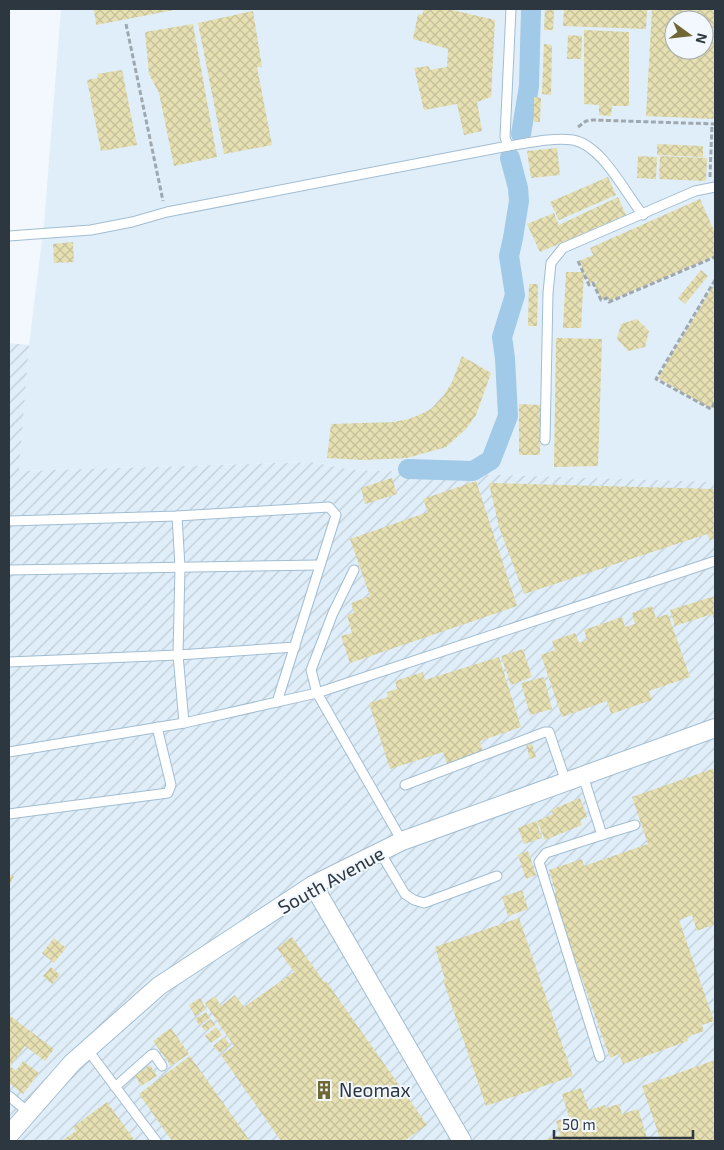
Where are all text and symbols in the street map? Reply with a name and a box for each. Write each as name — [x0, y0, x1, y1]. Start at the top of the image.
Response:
north arrow — [664, 10, 714, 60]
text: N — [693, 31, 712, 46]
street label: South Avenue — [274, 841, 388, 918]
place label: Neomax — [339, 1078, 411, 1101]
building icon: Neomax — [313, 1079, 335, 1101]
scale bar — [554, 1108, 693, 1140]
text: 50 m — [562, 1115, 596, 1133]

